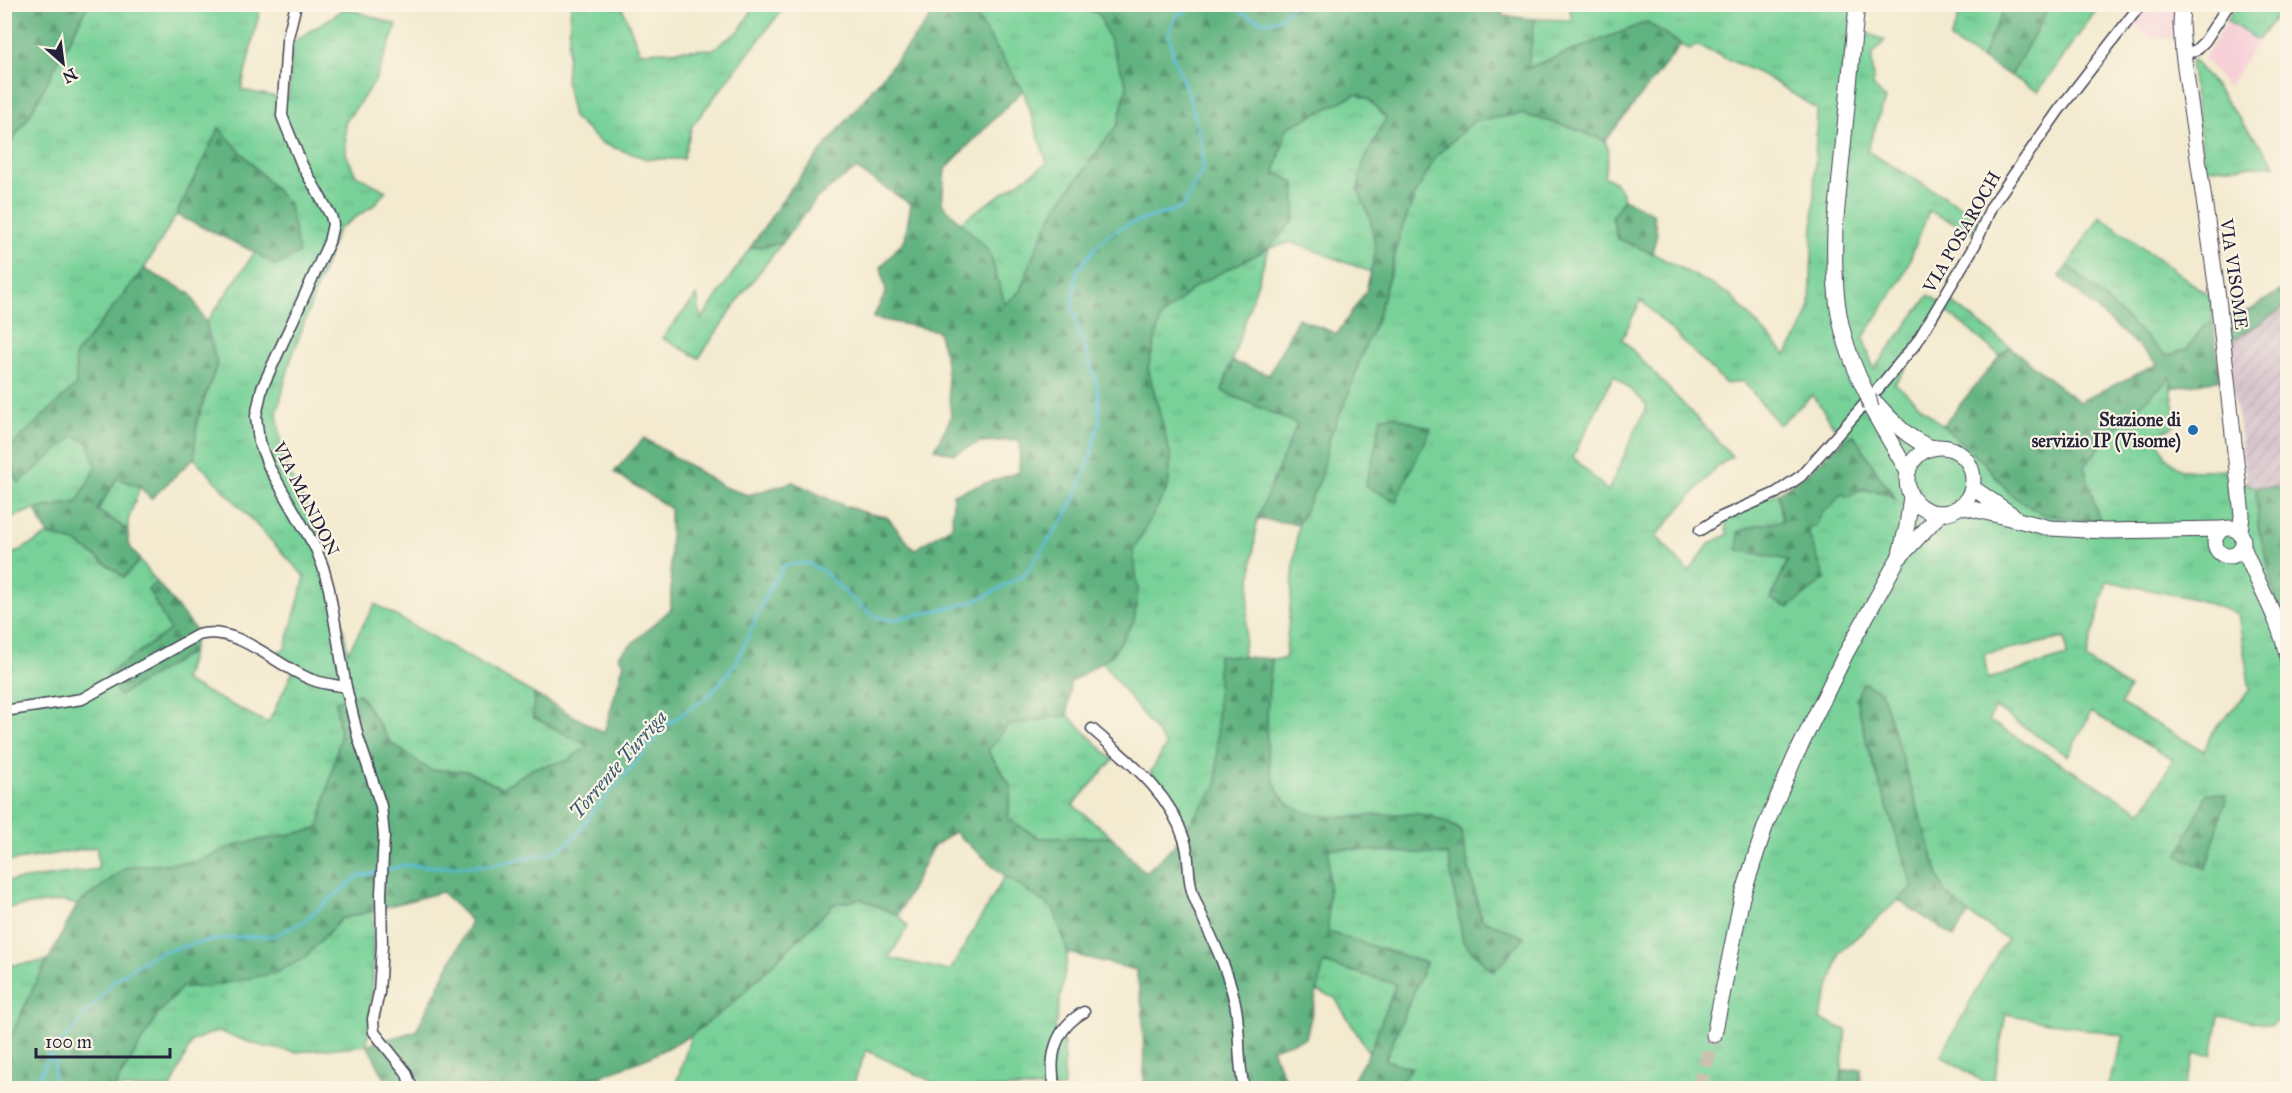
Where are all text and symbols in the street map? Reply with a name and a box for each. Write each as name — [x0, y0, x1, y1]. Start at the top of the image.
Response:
north arrow — [33, 33, 93, 93]
text: N — [59, 64, 80, 88]
street label: VIA POSAROCH — [1918, 167, 2006, 297]
street label: VIA VISOME — [2215, 216, 2253, 331]
place label: Stazione di servizio IP (Visome) — [2032, 409, 2182, 453]
marker: Stazione di servizio IP (Visome) — [2186, 423, 2200, 437]
street label: VIA MANDON — [267, 437, 344, 560]
water label: Torrente Turriga — [564, 705, 672, 823]
scale bar — [36, 1021, 170, 1059]
text: 100 m — [45, 1031, 92, 1053]

